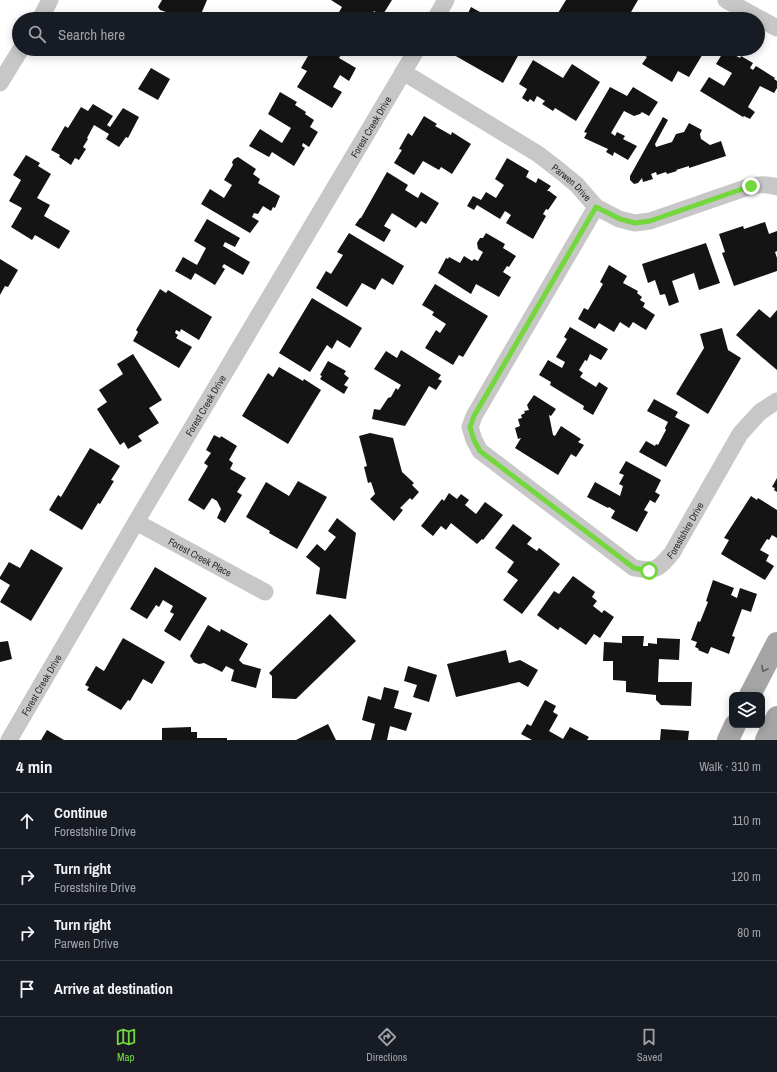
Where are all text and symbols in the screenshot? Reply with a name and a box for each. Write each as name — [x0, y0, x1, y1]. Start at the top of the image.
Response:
search box — [12, 12, 765, 56]
icon: search — [26, 23, 48, 45]
text: Search here — [58, 24, 125, 45]
street label: Forest Creek Drive — [348, 94, 395, 160]
street label: Parwen Drive — [549, 161, 594, 204]
route end — [742, 177, 760, 195]
street label: Forest Creek Drive — [183, 372, 229, 439]
street label: Forestshire Drive — [664, 499, 707, 562]
street label: Forest Creek Place — [166, 535, 234, 580]
route start — [640, 562, 658, 580]
street label: Forest Creek Drive — [19, 652, 65, 718]
one-way arrow — [761, 665, 769, 672]
map controls — [729, 692, 765, 728]
button: layers — [729, 692, 765, 728]
text: 4 min — [16, 755, 52, 778]
text: Walk · 310 m — [699, 758, 761, 775]
text: Continue — [54, 802, 107, 823]
icon: ahead — [16, 810, 38, 832]
text: 110 m — [732, 812, 761, 829]
text: Forestshire Drive — [54, 823, 136, 840]
text: Turn right — [54, 858, 111, 879]
icon: right — [16, 866, 38, 888]
text: 120 m — [731, 868, 761, 885]
text: Forestshire Drive — [54, 879, 136, 896]
text: Turn right — [54, 914, 111, 935]
icon: right — [16, 922, 38, 944]
text: 80 m — [737, 924, 761, 941]
text: Parwen Drive — [54, 935, 119, 952]
icon: arrive — [16, 978, 38, 1000]
text: Arrive at destination — [54, 978, 173, 999]
tab: Map — [115, 1026, 137, 1064]
tab: Directions — [366, 1026, 407, 1064]
tab: Saved — [637, 1026, 662, 1064]

